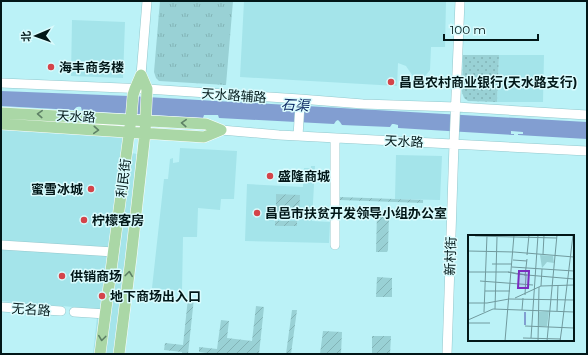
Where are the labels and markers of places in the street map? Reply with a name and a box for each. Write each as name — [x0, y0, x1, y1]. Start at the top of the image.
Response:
place label: 海丰商务楼 — [59, 59, 124, 75]
marker: 海丰商务楼 — [46, 62, 56, 72]
place label: 昌邑农村商业银行(天水路支行) — [399, 74, 577, 90]
marker: 昌邑农村商业银行(天水路支行) — [386, 77, 396, 87]
place label: 盛隆商城 — [278, 168, 330, 184]
marker: 盛隆商城 — [265, 171, 275, 181]
place label: 蜜雪冰城 — [31, 181, 83, 197]
marker: 蜜雪冰城 — [86, 184, 96, 194]
place label: 昌邑市扶贫开发领导小组办公室 — [265, 205, 447, 221]
marker: 昌邑市扶贫开发领导小组办公室 — [252, 208, 262, 218]
place label: 柠檬客房 — [92, 212, 144, 228]
marker: 柠檬客房 — [79, 215, 89, 225]
place label: 供销商场 — [70, 268, 122, 284]
marker: 供销商场 — [57, 271, 67, 281]
place label: 地下商场出入口 — [110, 288, 201, 304]
marker: 地下商场出入口 — [97, 291, 107, 301]

